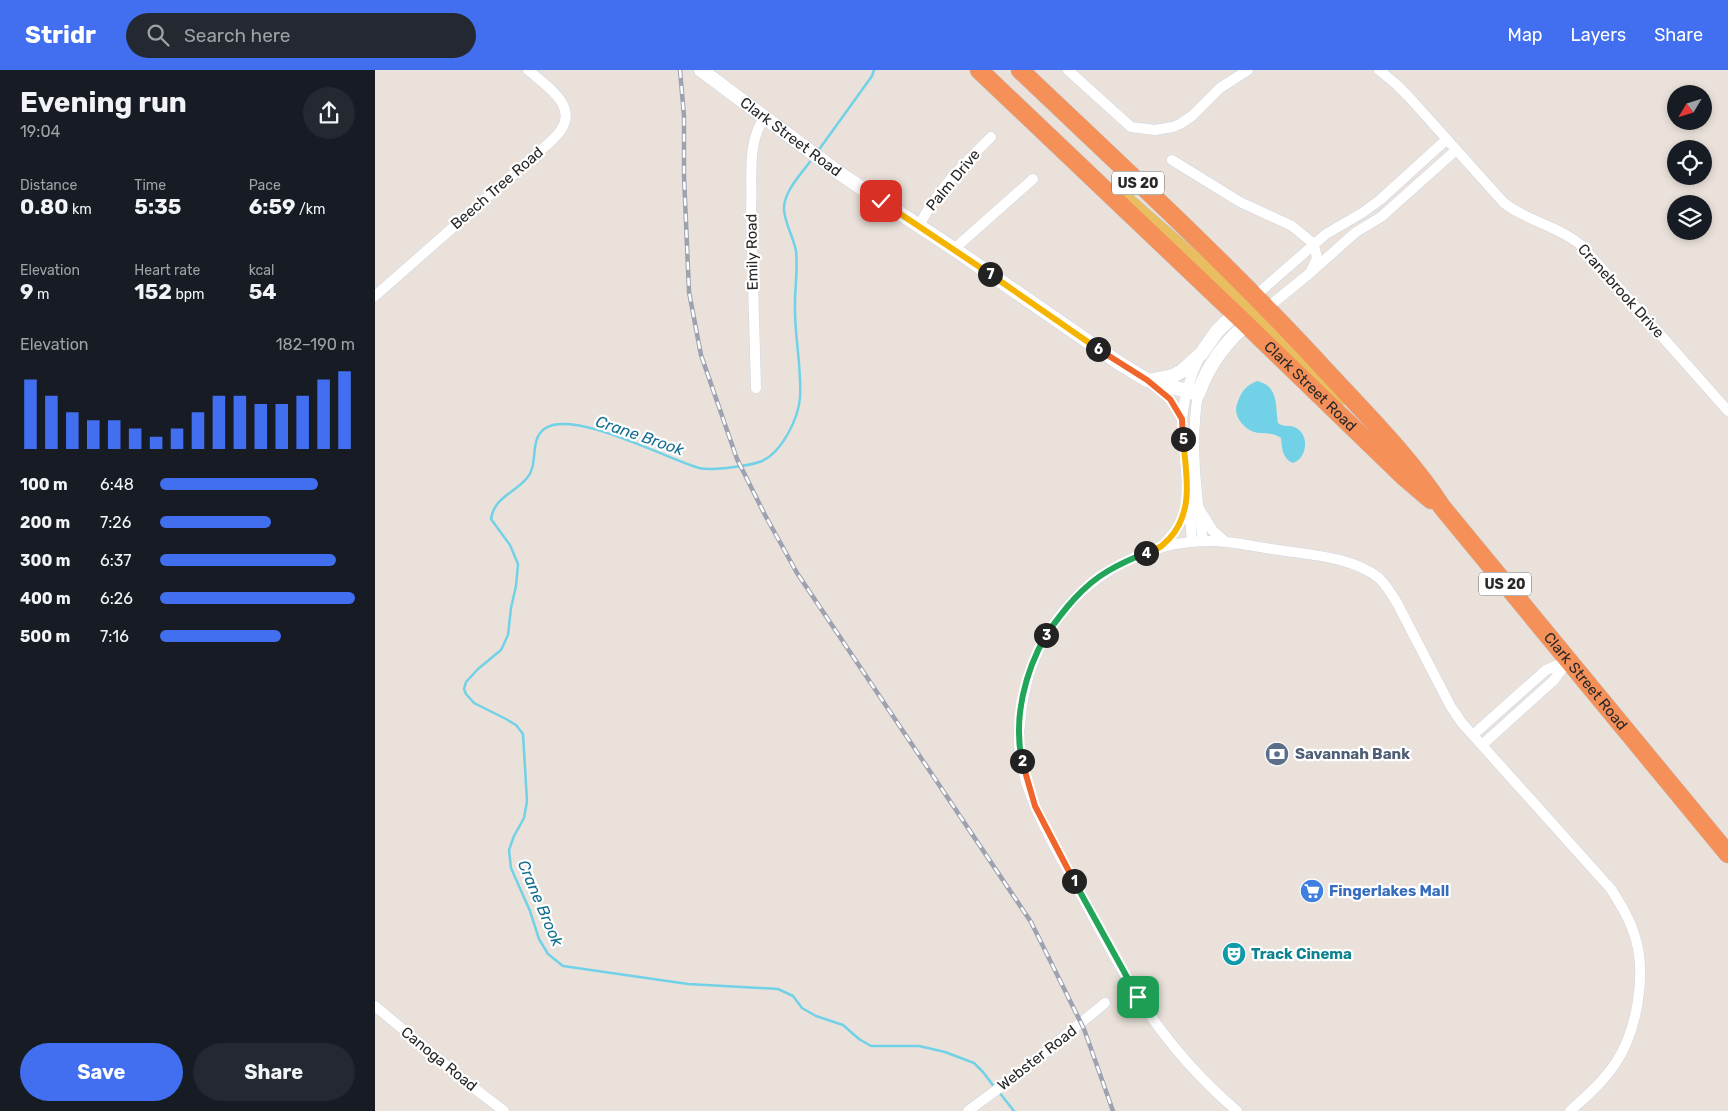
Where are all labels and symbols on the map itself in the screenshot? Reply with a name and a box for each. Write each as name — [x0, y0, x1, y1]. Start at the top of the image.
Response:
north arrow — [1667, 85, 1713, 130]
street label: Clark Street Road — [737, 93, 845, 180]
street label: Beech Tree Road — [447, 143, 547, 233]
street label: Palm Drive — [922, 146, 984, 214]
road number: US 20 — [1112, 172, 1164, 195]
pin — [860, 180, 902, 222]
street label: Emily Road — [742, 213, 762, 291]
street label: Cranebrook Drive — [1574, 240, 1668, 342]
pin: 7 — [977, 262, 1003, 286]
pin: 6 — [1085, 336, 1111, 362]
street label: Clark Street Road — [1260, 337, 1360, 435]
water label: Crane Brook — [593, 412, 687, 460]
pin: 5 — [1171, 426, 1195, 452]
pin: 4 — [1133, 540, 1159, 566]
road number: US 20 — [1479, 572, 1531, 596]
pin: 3 — [1033, 622, 1059, 648]
street label: Clark Street Road — [1540, 629, 1631, 734]
bank icon: Savannah Bank — [1264, 741, 1290, 767]
place label: Savannah Bank — [1295, 745, 1410, 763]
pin: 2 — [1009, 748, 1035, 774]
water label: Crane Brook — [514, 857, 568, 950]
pin: 1 — [1061, 868, 1087, 894]
supermarket icon: Fingerlakes Mall — [1299, 878, 1325, 904]
place label: Fingerlakes Mall — [1329, 882, 1449, 900]
theatre icon: Track Cinema — [1221, 941, 1247, 967]
place label: Track Cinema — [1251, 945, 1352, 963]
pin — [1117, 976, 1159, 1018]
street label: Webster Road — [994, 1022, 1080, 1094]
street label: Canoga Road — [397, 1023, 481, 1095]

